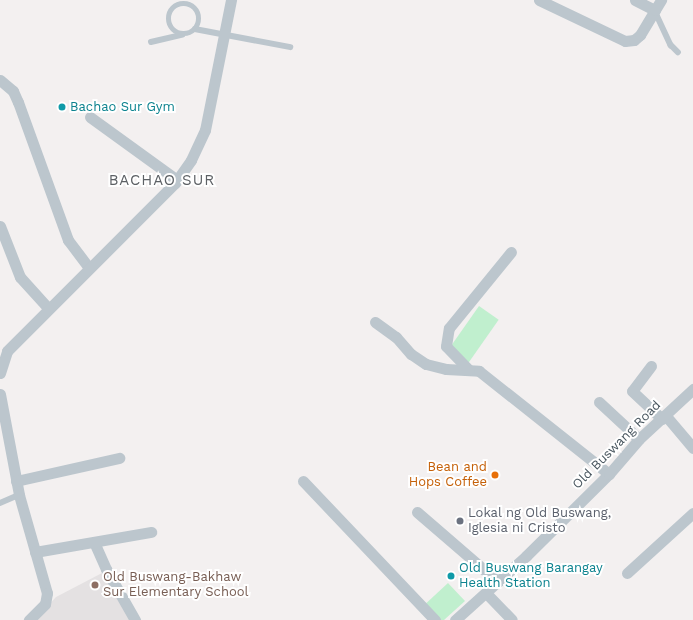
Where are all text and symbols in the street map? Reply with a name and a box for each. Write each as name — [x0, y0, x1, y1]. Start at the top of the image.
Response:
place label: Bachao Sur Gym — [70, 99, 175, 115]
marker: Bachao Sur Gym — [57, 102, 67, 112]
district label: BACHAO SUR — [109, 172, 215, 190]
street label: Old Buswang Road — [570, 398, 664, 492]
place label: Bean and Hops Coffee — [409, 460, 487, 491]
marker: Bean and Hops Coffee — [490, 470, 500, 480]
place label: Lokal ng Old Buswang, Iglesia ni Cristo — [468, 506, 612, 537]
marker: Lokal ng Old Buswang, Iglesia ni Cristo — [455, 516, 465, 526]
place label: Old Buswang Barangay Health Station — [459, 561, 603, 592]
place label: Old Buswang-Bakhaw Sur Elementary School — [103, 570, 249, 601]
marker: Old Buswang Barangay Health Station — [446, 571, 456, 581]
marker: Old Buswang-Bakhaw Sur Elementary School — [90, 580, 100, 590]

